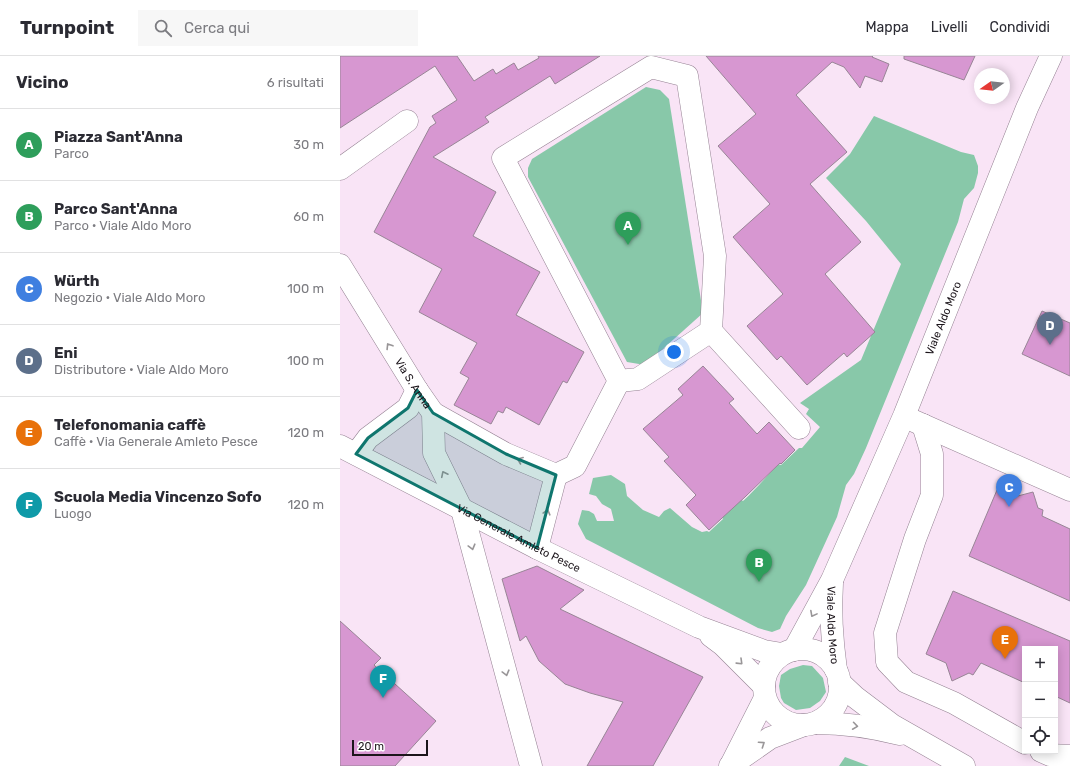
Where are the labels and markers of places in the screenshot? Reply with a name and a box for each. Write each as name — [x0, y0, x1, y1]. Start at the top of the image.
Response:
pin: A — [615, 212, 641, 245]
pin: D — [1037, 312, 1063, 345]
pin: C — [996, 474, 1022, 507]
pin: B — [746, 549, 772, 582]
pin: E — [992, 626, 1018, 659]
pin: F — [370, 665, 396, 698]

